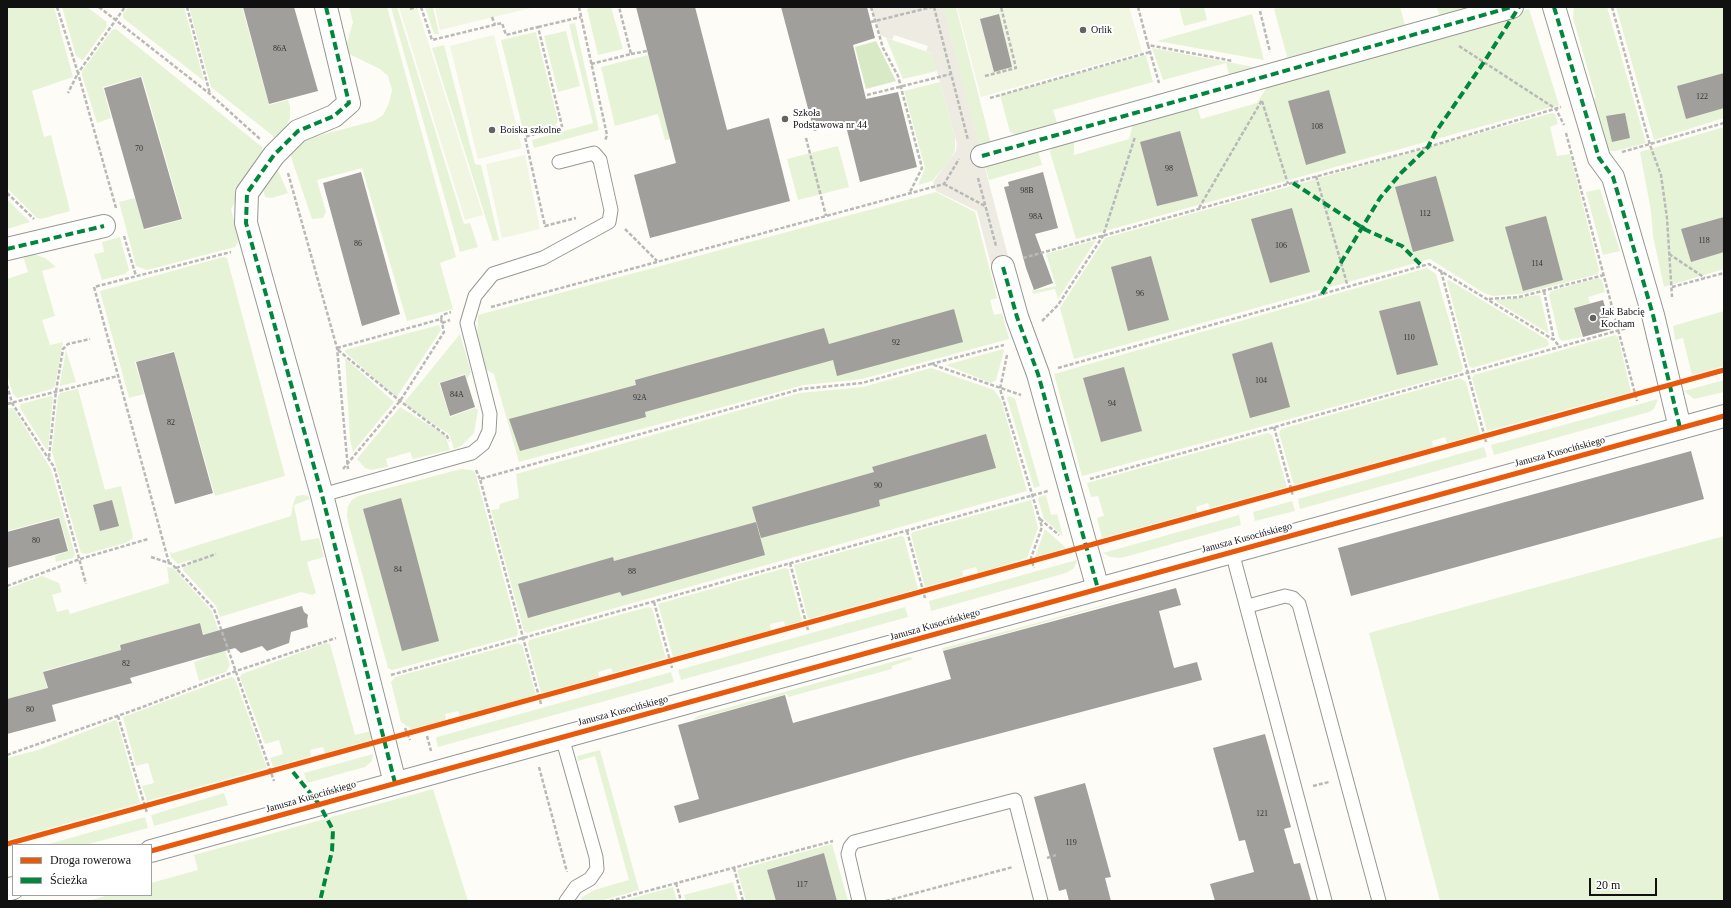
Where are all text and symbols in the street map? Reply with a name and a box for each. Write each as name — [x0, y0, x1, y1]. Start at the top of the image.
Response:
place label: Orlik — [1091, 24, 1112, 36]
marker: Orlik — [1078, 25, 1088, 35]
house number: 86A — [273, 44, 287, 54]
house number: 122 — [1696, 92, 1708, 102]
place label: Szkoła Podstawowa nr 44 — [793, 107, 867, 130]
marker: Szkoła Podstawowa nr 44 — [780, 114, 790, 124]
house number: 108 — [1311, 122, 1323, 132]
place label: Boiska szkolne — [500, 124, 561, 136]
marker: Boiska szkolne — [487, 125, 497, 135]
house number: 70 — [135, 144, 143, 154]
house number: 98 — [1165, 164, 1173, 174]
house number: 98B — [1020, 186, 1034, 196]
house number: 112 — [1419, 209, 1431, 219]
house number: 98A — [1029, 212, 1043, 222]
house number: 118 — [1698, 236, 1710, 246]
house number: 86 — [354, 239, 362, 249]
house number: 106 — [1275, 241, 1287, 251]
house number: 114 — [1531, 259, 1543, 269]
house number: 96 — [1136, 289, 1144, 299]
place label: Jak Babcię Kocham — [1601, 306, 1645, 330]
marker: Jak Babcię Kocham — [1588, 313, 1598, 323]
house number: 110 — [1403, 333, 1415, 343]
house number: 92 — [892, 338, 900, 348]
house number: 104 — [1255, 376, 1267, 386]
house number: 84A — [450, 390, 464, 400]
house number: 92A — [633, 393, 647, 403]
house number: 94 — [1108, 399, 1116, 409]
house number: 82 — [167, 418, 175, 428]
street label: Janusza Kusocińskiego — [1514, 434, 1606, 470]
house number: 90 — [874, 481, 882, 491]
street label: Janusza Kusocińskiego — [1201, 520, 1293, 556]
house number: 80 — [32, 536, 40, 546]
house number: 84 — [394, 565, 402, 575]
house number: 88 — [628, 567, 636, 577]
street label: Janusza Kusocińskiego — [889, 606, 981, 644]
house number: 82 — [122, 659, 130, 669]
street label: Janusza Kusocińskiego — [577, 693, 669, 729]
house number: 80 — [26, 705, 34, 715]
street label: Janusza Kusocińskiego — [265, 778, 357, 816]
house number: 121 — [1256, 809, 1268, 819]
house number: 119 — [1065, 838, 1077, 848]
legend — [12, 844, 152, 896]
text: Droga rowerowa — [50, 853, 131, 867]
scale bar — [1591, 870, 1659, 896]
text: Ścieżka — [50, 873, 87, 887]
text: 20 m — [1596, 878, 1620, 892]
house number: 117 — [796, 880, 808, 890]

